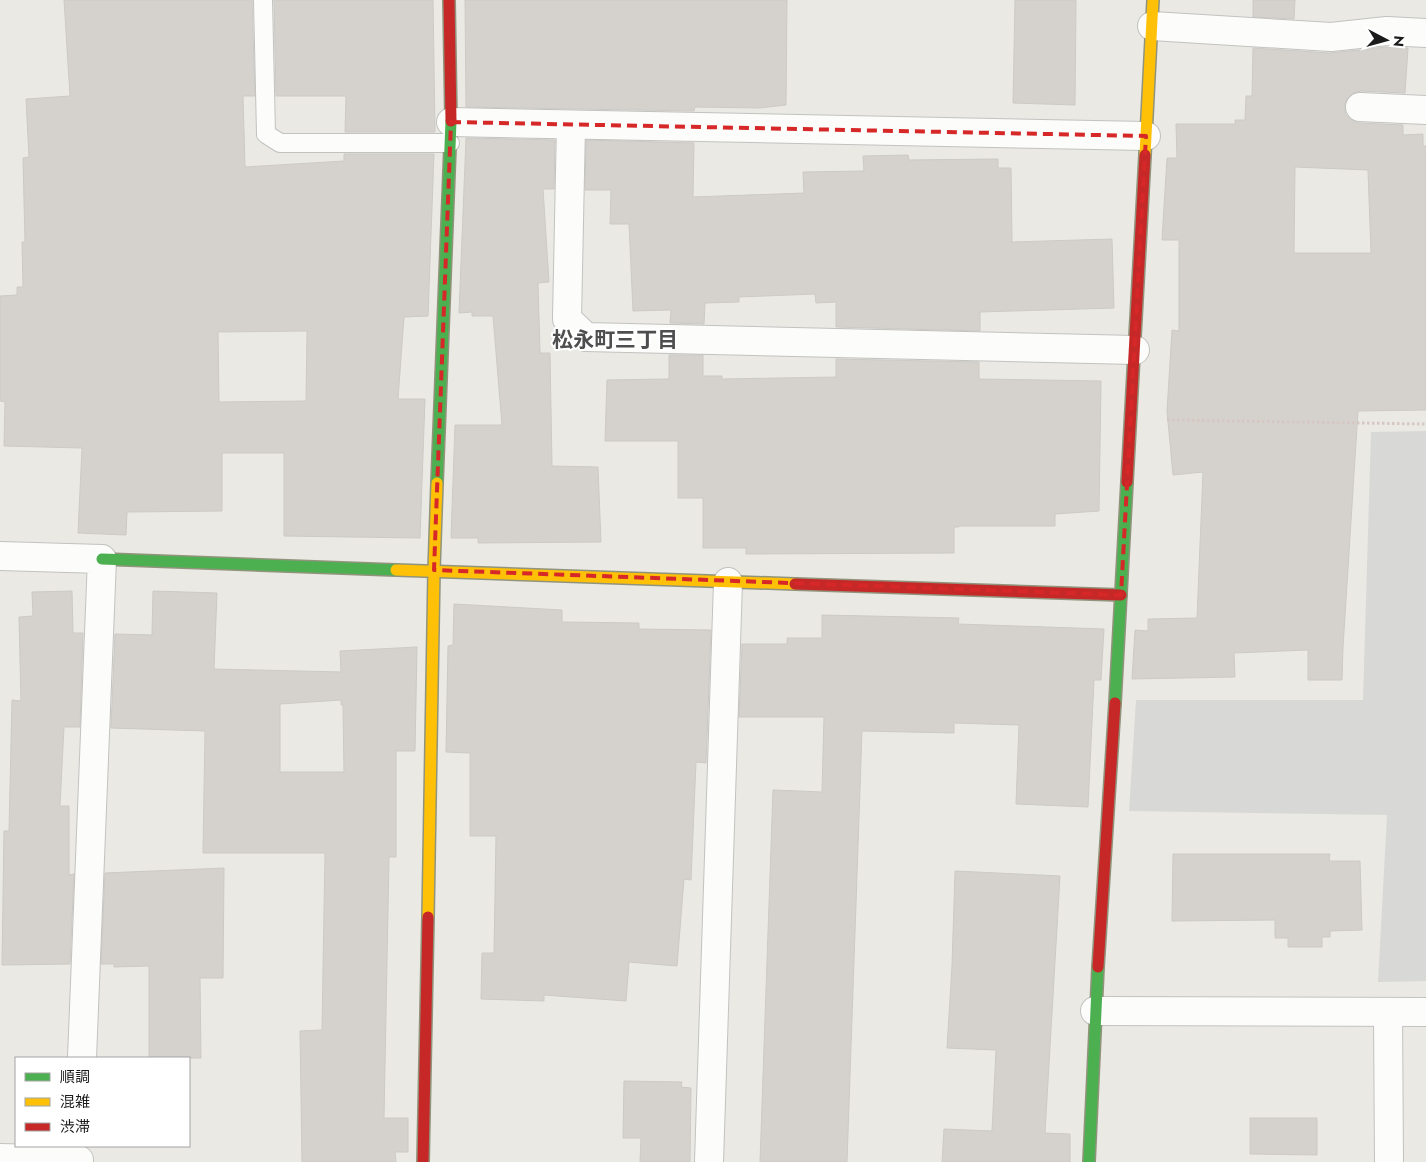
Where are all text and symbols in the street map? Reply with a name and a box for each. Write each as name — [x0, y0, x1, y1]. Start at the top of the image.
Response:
north arrow — [1361, 15, 1411, 65]
text: N — [1388, 35, 1409, 48]
district label: 松永町三丁目 — [552, 325, 678, 355]
legend — [15, 1057, 190, 1147]
text: 順調 — [60, 1066, 90, 1088]
text: 混雑 — [60, 1091, 90, 1113]
text: 渋滞 — [60, 1116, 90, 1138]

